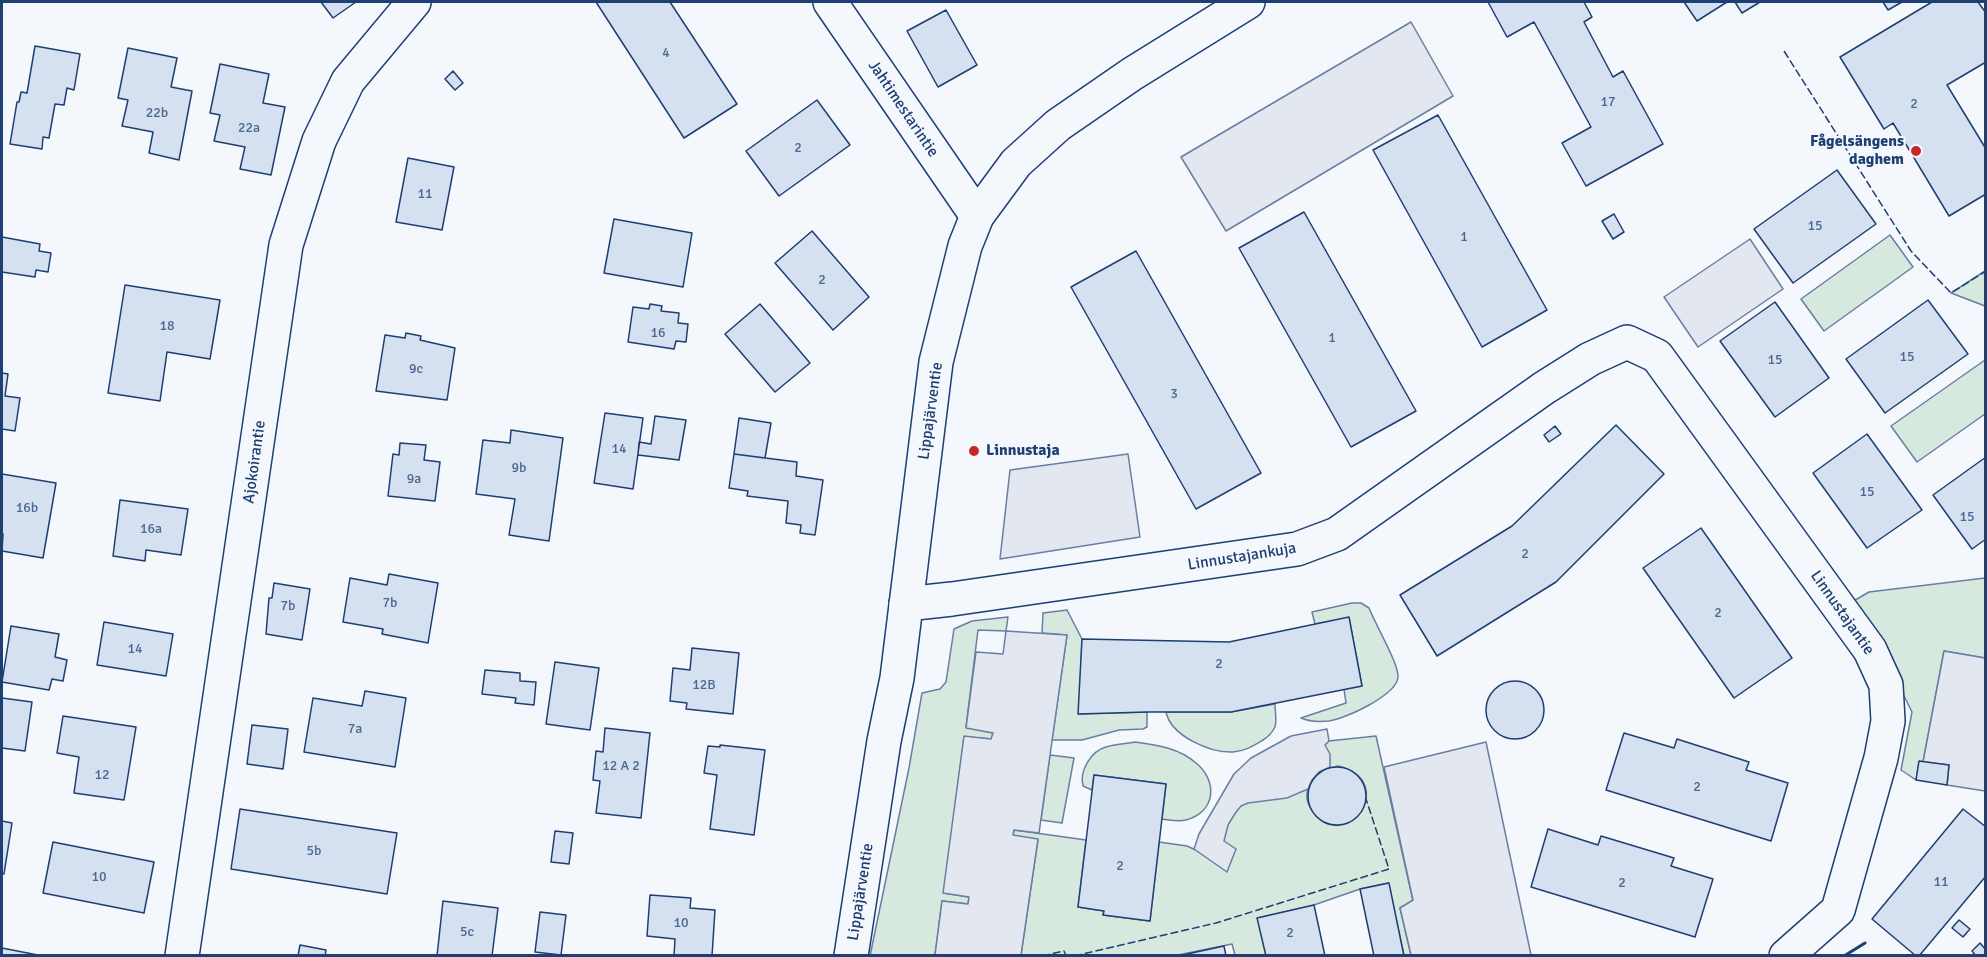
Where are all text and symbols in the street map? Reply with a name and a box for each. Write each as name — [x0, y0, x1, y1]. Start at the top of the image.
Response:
house number: 4 — [662, 45, 670, 61]
street label: Jahtimestarintie — [864, 57, 942, 161]
house number: 17 — [1600, 94, 1616, 110]
house number: 2 — [1910, 96, 1918, 112]
house number: 22b — [146, 105, 168, 121]
house number: 22a — [238, 120, 260, 136]
place label: Fågelsängens daghem — [1810, 132, 1904, 170]
house number: 2 — [794, 140, 802, 156]
marker: Fågelsängens daghem — [1909, 144, 1923, 158]
house number: 11 — [417, 186, 433, 202]
house number: 15 — [1807, 218, 1823, 234]
house number: 1 — [1460, 229, 1468, 245]
house number: 2 — [818, 272, 826, 288]
house number: 18 — [159, 318, 175, 334]
house number: 16 — [650, 325, 666, 341]
house number: 1 — [1328, 330, 1336, 346]
house number: 15 — [1899, 349, 1915, 365]
house number: 15 — [1767, 352, 1783, 368]
house number: 9c — [409, 361, 423, 377]
street label: Lippajärventie — [915, 361, 947, 461]
house number: 3 — [1170, 386, 1178, 402]
street label: Ajokoirantie — [240, 419, 270, 505]
house number: 14 — [611, 441, 627, 457]
place label: Linnustaja — [986, 441, 1060, 461]
marker: Linnustaja — [967, 444, 981, 458]
house number: 9b — [512, 460, 526, 476]
house number: 9a — [407, 471, 421, 487]
house number: 15 — [1859, 484, 1875, 500]
house number: 16b — [16, 500, 38, 516]
house number: 15 — [1959, 509, 1975, 525]
house number: 16a — [140, 521, 162, 537]
street label: Linnustajankuja — [1186, 539, 1298, 575]
house number: 2 — [1521, 546, 1529, 562]
street label: Linnustajantie — [1806, 567, 1878, 659]
house number: 7b — [383, 595, 397, 611]
house number: 7b — [281, 598, 295, 614]
house number: 2 — [1714, 605, 1722, 621]
house number: 14 — [127, 641, 143, 657]
house number: 2 — [1215, 656, 1223, 672]
house number: 12B — [692, 677, 716, 693]
house number: 7a — [348, 721, 362, 737]
house number: 12 A 2 — [602, 758, 640, 774]
house number: 12 — [94, 767, 110, 783]
house number: 2 — [1693, 779, 1701, 795]
street label: Lippajärventie — [844, 842, 878, 942]
house number: 5b — [307, 843, 321, 859]
house number: 2 — [1116, 858, 1124, 874]
house number: 10 — [91, 869, 107, 885]
house number: 11 — [1933, 874, 1949, 890]
house number: 2 — [1618, 875, 1626, 891]
house number: 10 — [673, 915, 689, 931]
house number: 5c — [460, 924, 474, 940]
house number: 2 — [1286, 925, 1294, 941]

